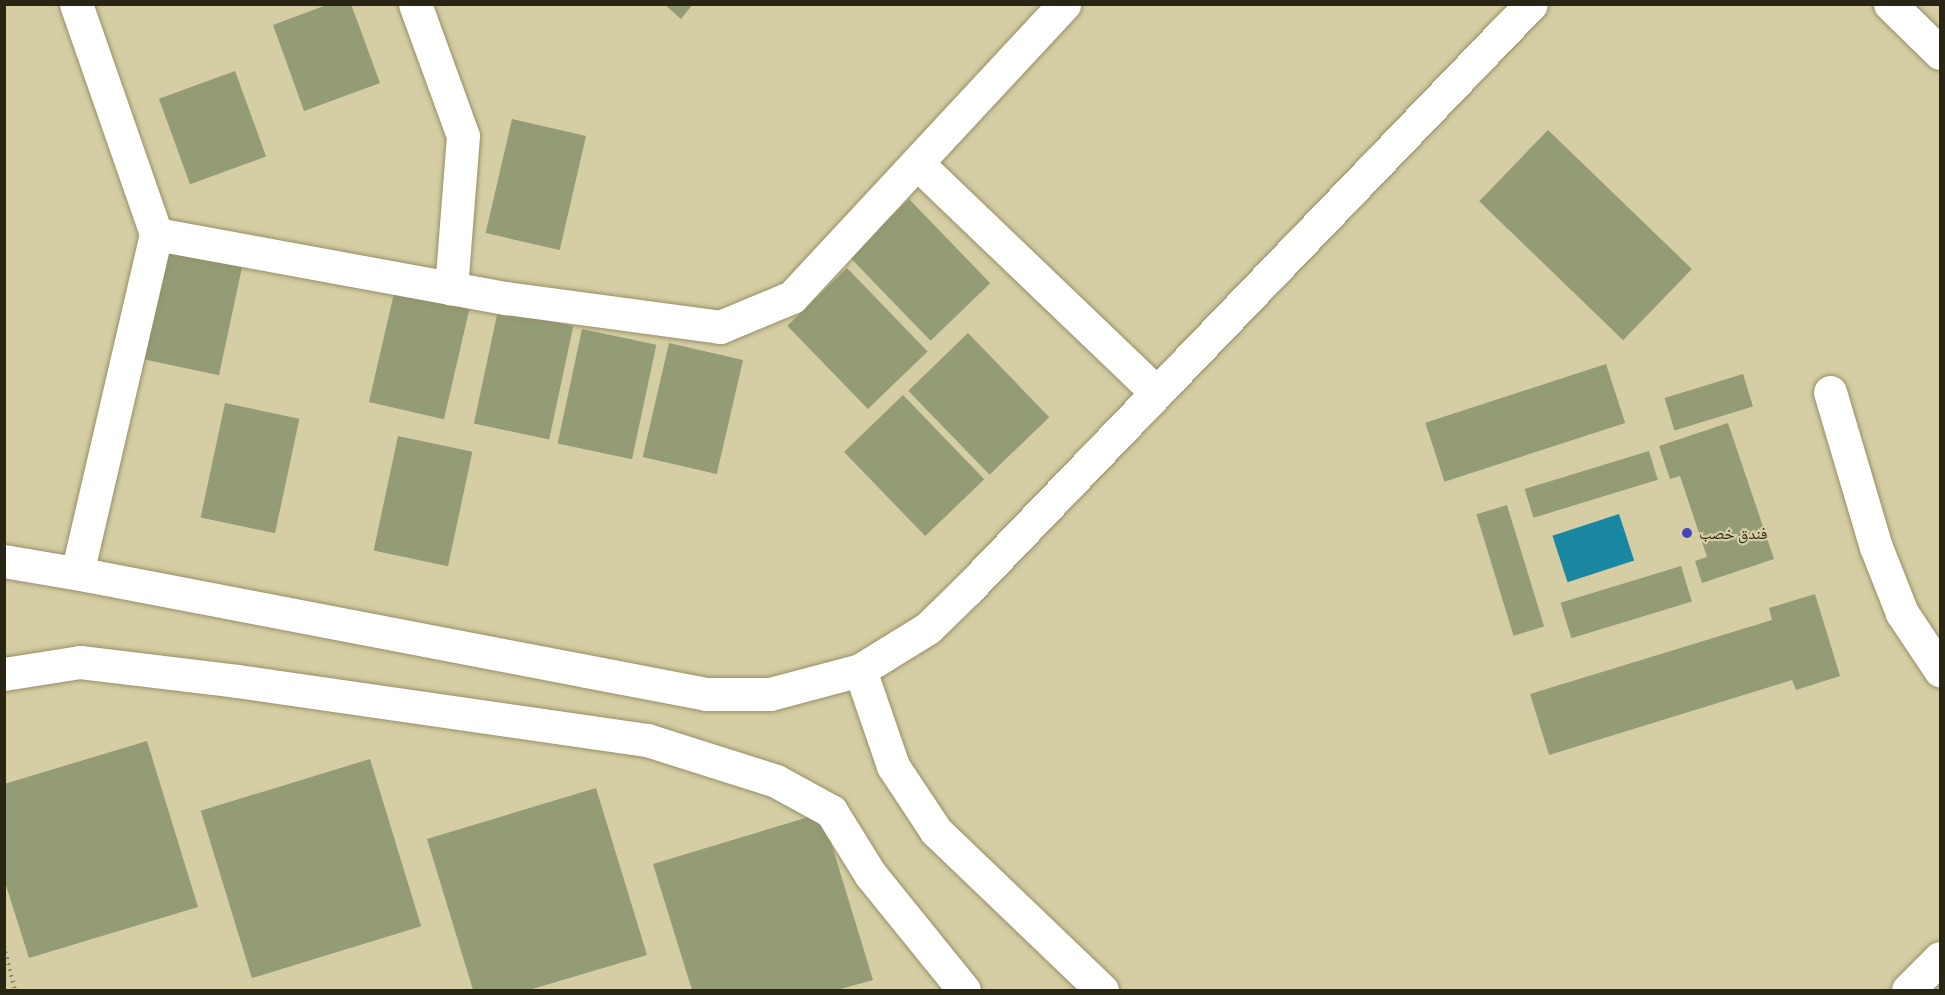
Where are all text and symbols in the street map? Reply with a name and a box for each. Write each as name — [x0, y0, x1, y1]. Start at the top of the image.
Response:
place label: فندق خصب — [1699, 523, 1767, 543]
marker: فندق خصب — [1680, 526, 1694, 540]

